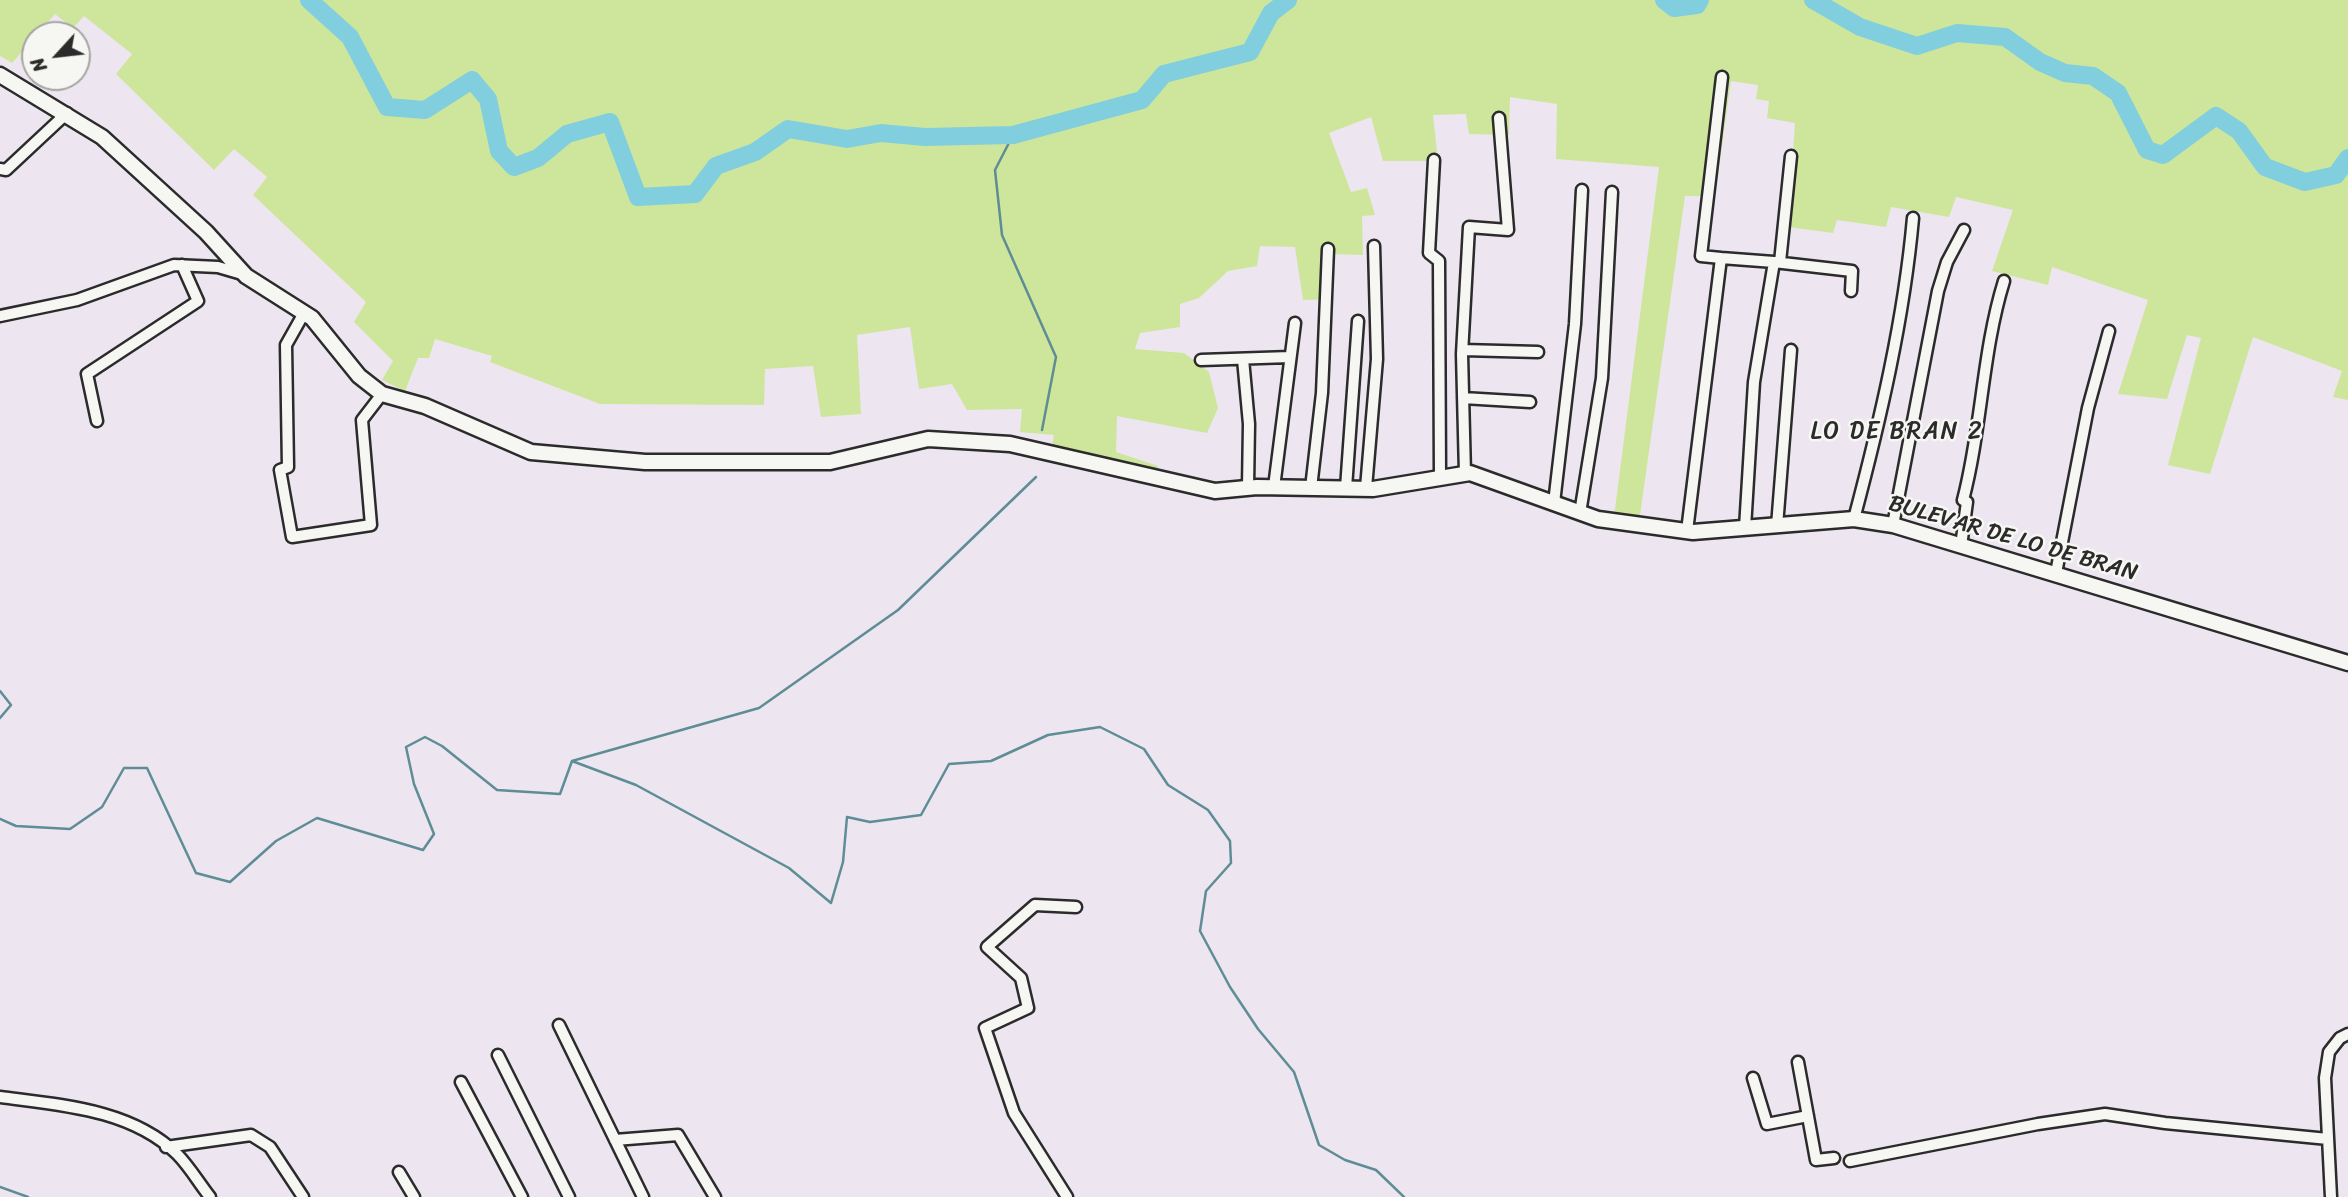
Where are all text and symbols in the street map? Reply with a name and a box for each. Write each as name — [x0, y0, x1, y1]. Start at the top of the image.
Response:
north arrow — [21, 21, 91, 91]
text: N — [21, 52, 56, 78]
district label: LO DE BRAN 2 — [1812, 418, 1982, 446]
street label: BULEVAR DE LO DE BRAN — [1885, 490, 2141, 588]

